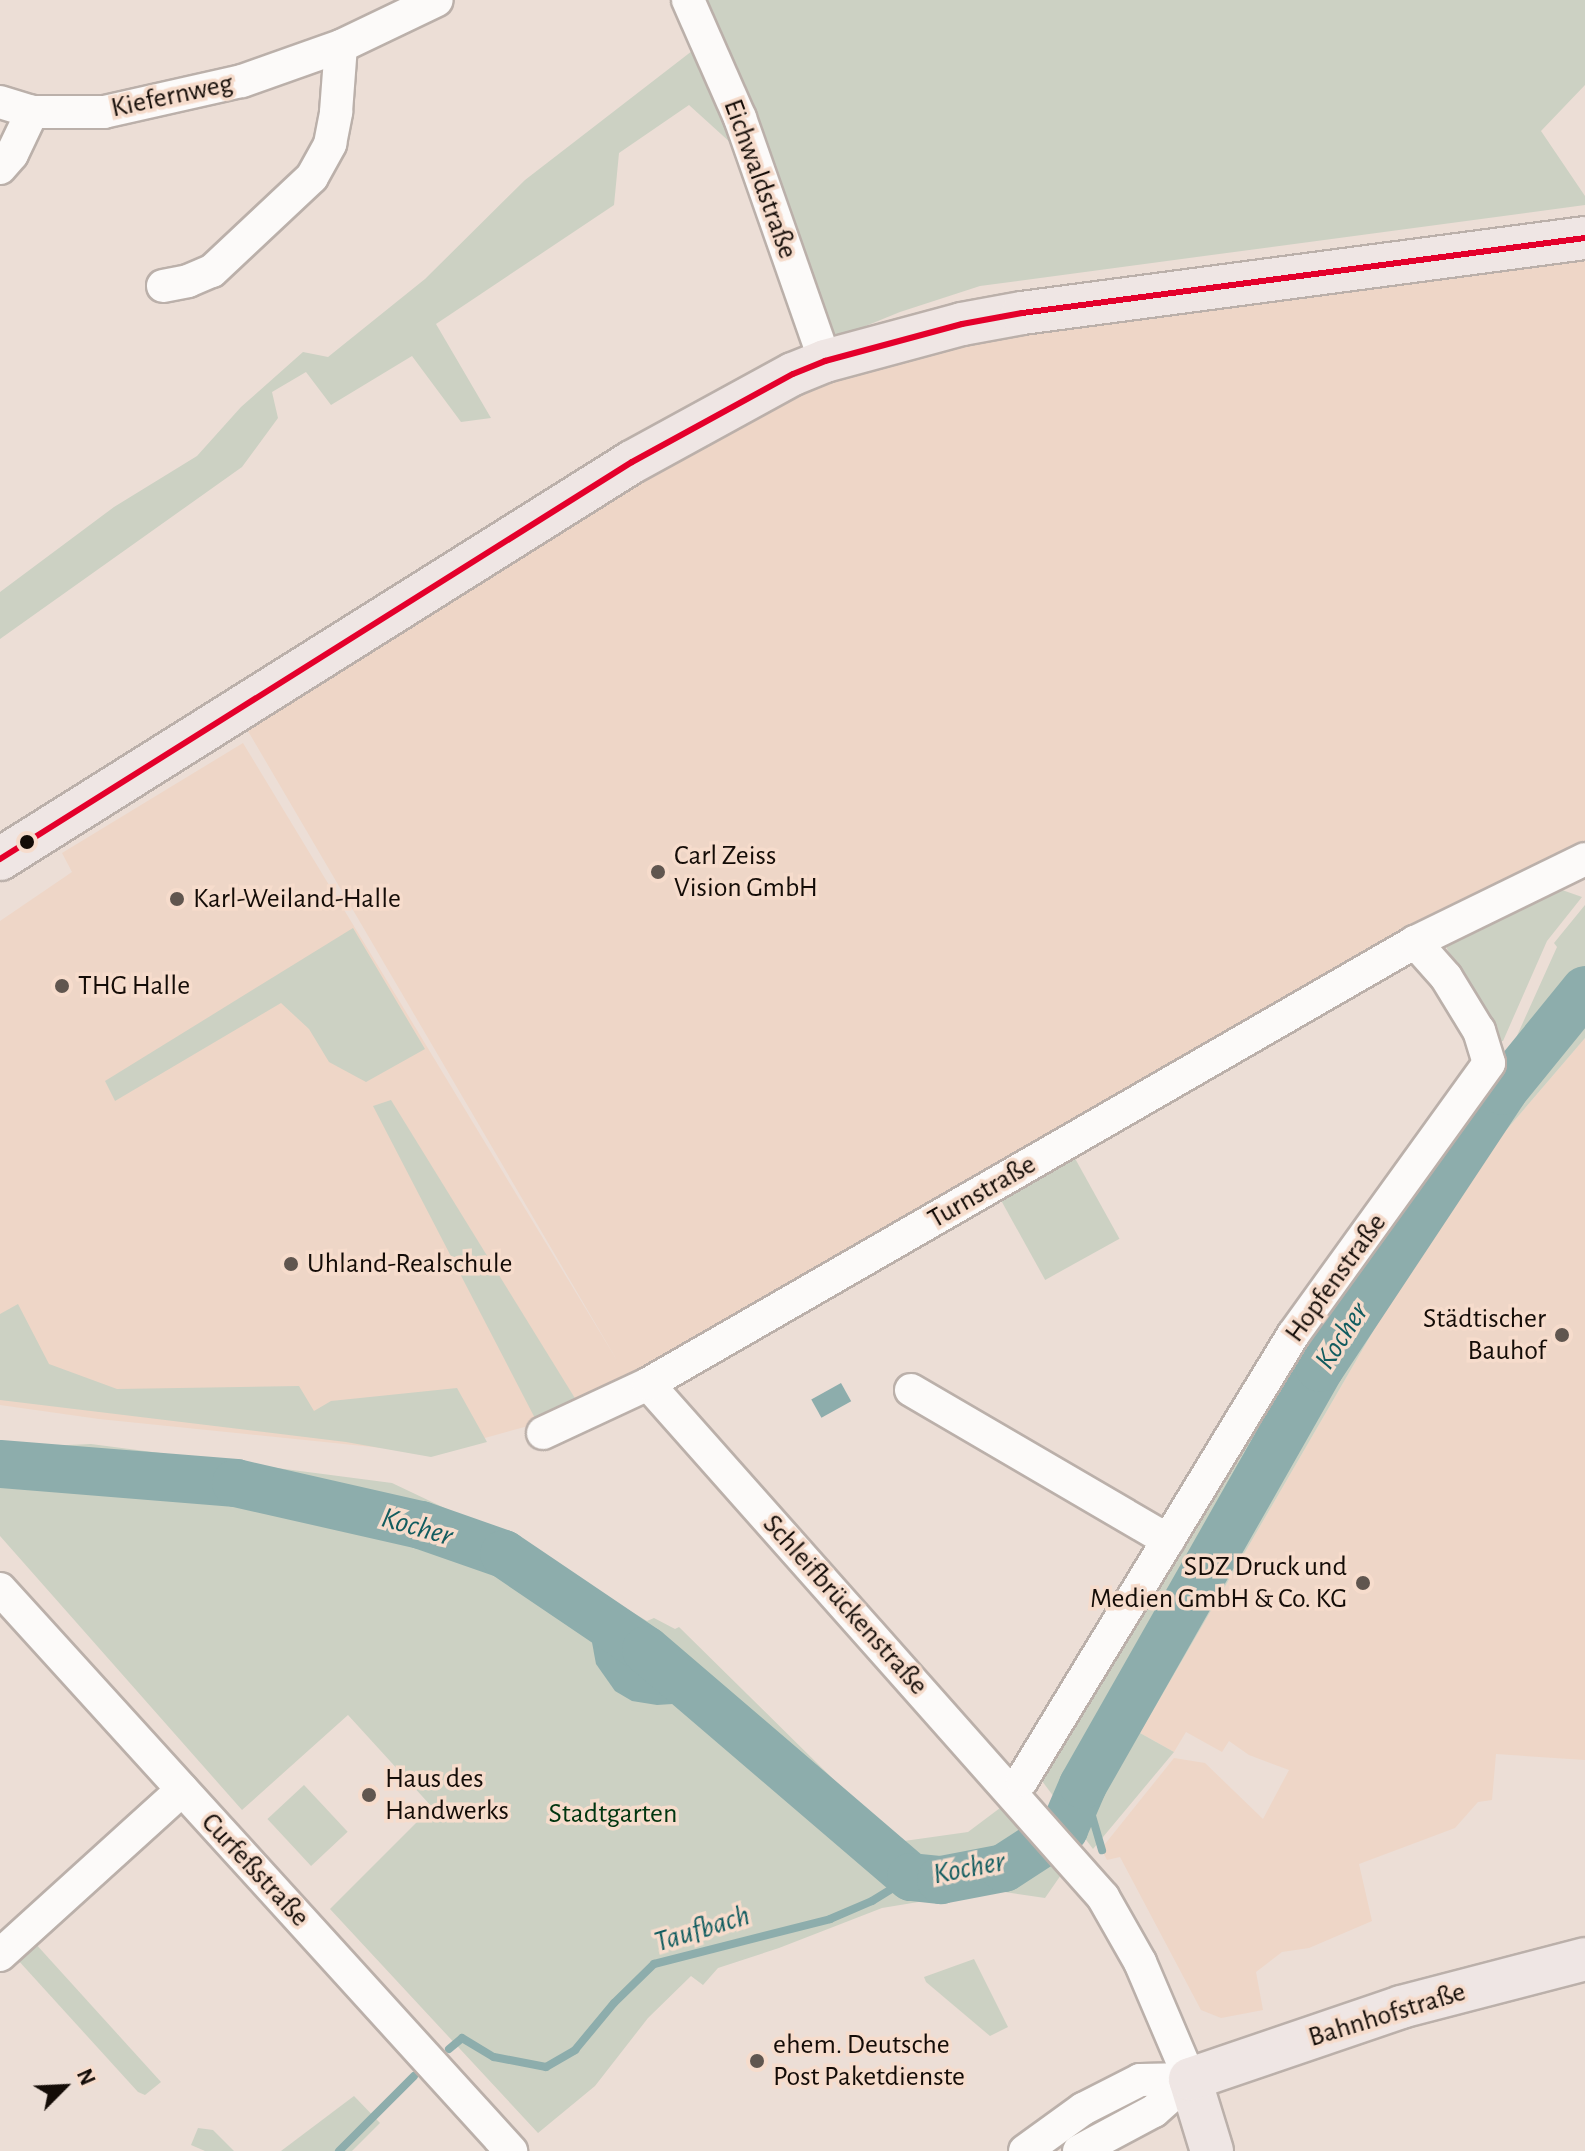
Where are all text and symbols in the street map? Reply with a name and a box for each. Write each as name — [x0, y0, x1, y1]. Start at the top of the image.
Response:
street label: Kiefernweg — [108, 67, 236, 125]
street label: Eichwaldstraße — [716, 95, 804, 263]
unlabelled marker — [19, 834, 35, 850]
place label: Carl Zeiss Vision GmbH — [674, 839, 818, 905]
marker: Carl Zeiss Vision GmbH — [649, 863, 667, 881]
place label: Karl-Weiland-Halle — [193, 882, 401, 916]
marker: Karl-Weiland-Halle — [168, 890, 186, 908]
place label: THG Halle — [78, 969, 190, 1003]
marker: THG Halle — [53, 977, 71, 995]
street label: Turnstraße — [922, 1148, 1042, 1236]
street label: Hopfenstraße — [1278, 1207, 1394, 1349]
place label: Uhland-Realschule — [307, 1247, 512, 1281]
marker: Uhland-Realschule — [282, 1255, 300, 1273]
water label: Kocher — [1307, 1296, 1377, 1376]
place label: Städtischer Bauhof — [1423, 1302, 1546, 1368]
marker: Städtischer Bauhof — [1553, 1326, 1571, 1344]
water label: Kocher — [377, 1500, 457, 1554]
street label: Schleifbrückenstraße — [755, 1508, 935, 1702]
place label: SDZ Druck und Medien GmbH & Co. KG — [1090, 1550, 1347, 1616]
marker: SDZ Druck und Medien GmbH & Co. KG — [1354, 1574, 1372, 1592]
place label: Haus des Handwerks — [385, 1762, 509, 1828]
marker: Haus des Handwerks — [360, 1786, 378, 1804]
park label: Stadtgarten — [549, 1797, 677, 1831]
street label: Curfeßstraße — [194, 1806, 316, 1934]
water label: Kocher — [930, 1843, 1008, 1893]
water label: Taufbach — [650, 1897, 754, 1961]
street label: Bahnhofstraße — [1304, 1975, 1470, 2055]
place label: ehem. Deutsche Post Paketdienste — [773, 2028, 965, 2094]
north arrow — [24, 2047, 104, 2127]
marker: ehem. Deutsche Post Paketdienste — [748, 2052, 766, 2070]
text: N — [73, 2066, 99, 2089]

